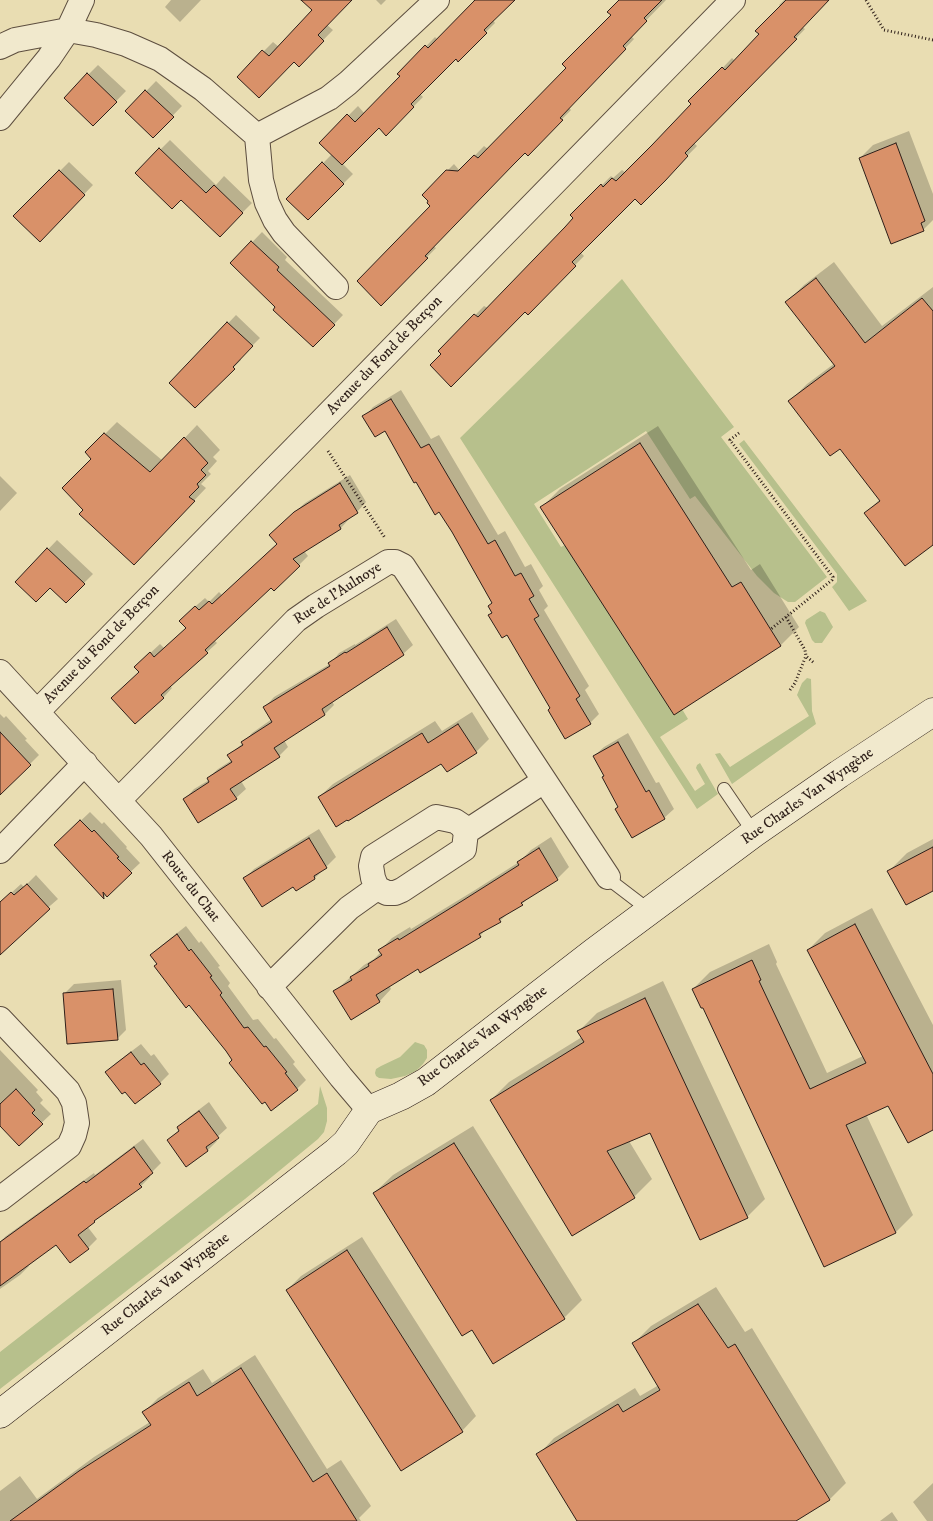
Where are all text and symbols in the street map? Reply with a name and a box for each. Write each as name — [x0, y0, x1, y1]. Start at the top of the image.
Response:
street label: Avenue du Fond de Berçon — [323, 293, 447, 419]
street label: Rue de l'Aulnoye — [291, 559, 385, 629]
street label: Avenue du Fond de Berçon — [40, 582, 164, 708]
street label: Rue Charles Van Wyngène — [738, 745, 878, 849]
street label: Route du Chat — [157, 848, 223, 926]
street label: Rue Charles Van Wyngène — [415, 983, 551, 1091]
street label: Rue Charles Van Wyngène — [99, 1230, 233, 1340]

